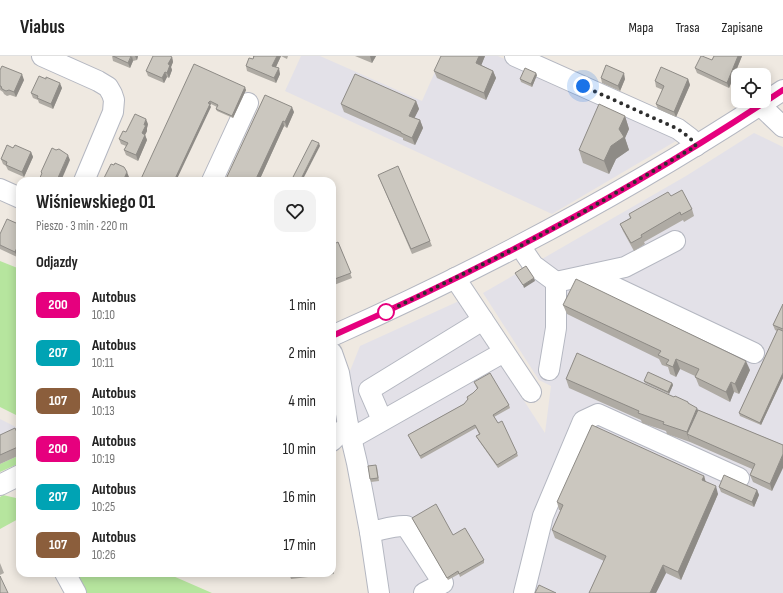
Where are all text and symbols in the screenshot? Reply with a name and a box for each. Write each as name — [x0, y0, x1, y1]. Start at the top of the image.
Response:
text: Viabus — [20, 16, 65, 39]
text: Mapa — [628, 19, 653, 36]
text: Trasa — [675, 19, 700, 36]
text: Zapisane — [722, 19, 763, 36]
map controls — [731, 68, 771, 108]
button: locate — [731, 68, 771, 108]
your location — [573, 76, 593, 96]
button: heart — [274, 190, 316, 232]
text: Wiśniewskiego 01 — [36, 191, 155, 214]
text: Pieszo · 3 min · 220 m — [36, 218, 128, 234]
text: Odjazdy — [36, 253, 78, 272]
text: Autobus — [92, 288, 136, 307]
text: 200 — [48, 296, 68, 313]
text: 1 min — [290, 296, 316, 315]
unlabelled marker — [377, 303, 395, 321]
text: 10:10 — [92, 307, 115, 323]
text: Autobus — [92, 336, 136, 355]
text: 207 — [49, 344, 67, 361]
text: 2 min — [289, 344, 316, 363]
text: 10:11 — [92, 355, 114, 371]
text: Autobus — [92, 384, 136, 403]
text: 107 — [49, 392, 67, 409]
text: 4 min — [289, 392, 316, 411]
text: 10:13 — [92, 403, 115, 419]
text: Autobus — [92, 432, 136, 451]
text: 200 — [48, 440, 68, 457]
text: 10 min — [283, 440, 316, 459]
text: 10:19 — [92, 451, 115, 467]
text: Autobus — [92, 480, 136, 499]
text: 207 — [49, 488, 67, 505]
text: 16 min — [283, 488, 316, 507]
text: 10:25 — [92, 499, 115, 515]
text: Autobus — [92, 528, 136, 547]
text: 107 — [49, 536, 67, 553]
text: 17 min — [284, 536, 316, 555]
text: 10:26 — [92, 547, 116, 563]

